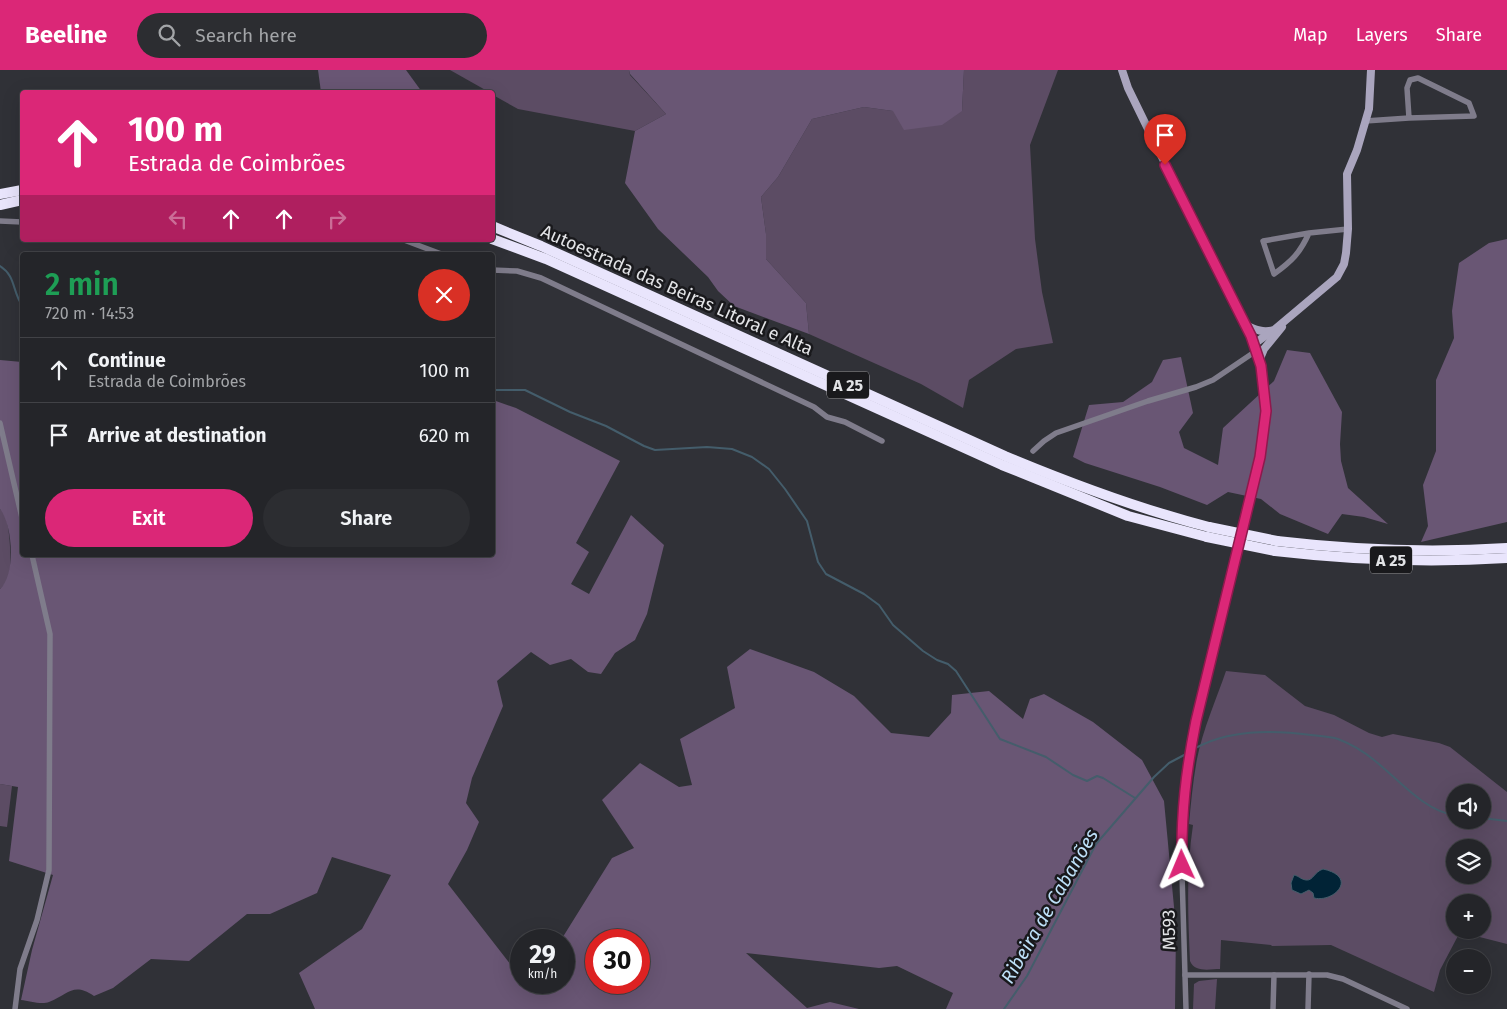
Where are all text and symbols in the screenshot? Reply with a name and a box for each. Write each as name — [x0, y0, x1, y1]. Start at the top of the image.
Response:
search box — [137, 13, 487, 58]
text: Beeline — [25, 21, 107, 49]
icon: search — [155, 21, 183, 49]
text: Search here — [195, 24, 297, 47]
text: Map — [1293, 24, 1328, 46]
text: Layers — [1356, 24, 1408, 46]
text: Share — [1436, 24, 1482, 46]
text: 100 m — [128, 108, 223, 150]
icon: ahead — [45, 110, 110, 175]
pin — [1144, 114, 1186, 165]
icon: arrive — [1151, 121, 1179, 149]
text: Estrada de Coimbrões — [128, 150, 345, 177]
icon: left — [164, 205, 192, 233]
icon: ahead — [217, 205, 245, 233]
icon: ahead — [270, 205, 298, 233]
icon: right — [323, 205, 351, 233]
street label: Autoestrada das Beiras Litoral e Alta — [538, 220, 816, 360]
text: 2 min — [45, 267, 119, 303]
button: close — [418, 269, 470, 321]
text: 720 m · 14:53 — [45, 304, 134, 323]
text: Continue — [88, 349, 166, 372]
icon: ahead — [45, 356, 73, 384]
text: 100 m — [419, 359, 470, 382]
text: Estrada de Coimbrões — [88, 372, 246, 391]
road number: A 25 — [827, 372, 869, 398]
icon: arrive — [45, 421, 73, 449]
text: Arrive at destination — [88, 424, 267, 447]
text: 620 m — [419, 424, 470, 447]
button: Exit — [45, 489, 253, 547]
button: Share — [263, 489, 470, 547]
road number: A 25 — [1370, 546, 1412, 574]
map controls — [1446, 784, 1491, 994]
button: sound — [1446, 784, 1491, 829]
water label: Ribeira de Cabanões — [996, 825, 1103, 988]
position arrow — [1155, 838, 1207, 890]
button: layers — [1446, 839, 1491, 884]
button: + — [1446, 894, 1491, 939]
street label: M593 — [1158, 909, 1180, 951]
speed limit sign: 30 — [585, 929, 650, 994]
text: 29 — [529, 940, 556, 970]
button: − — [1446, 949, 1491, 994]
text: km/h — [528, 967, 557, 981]

